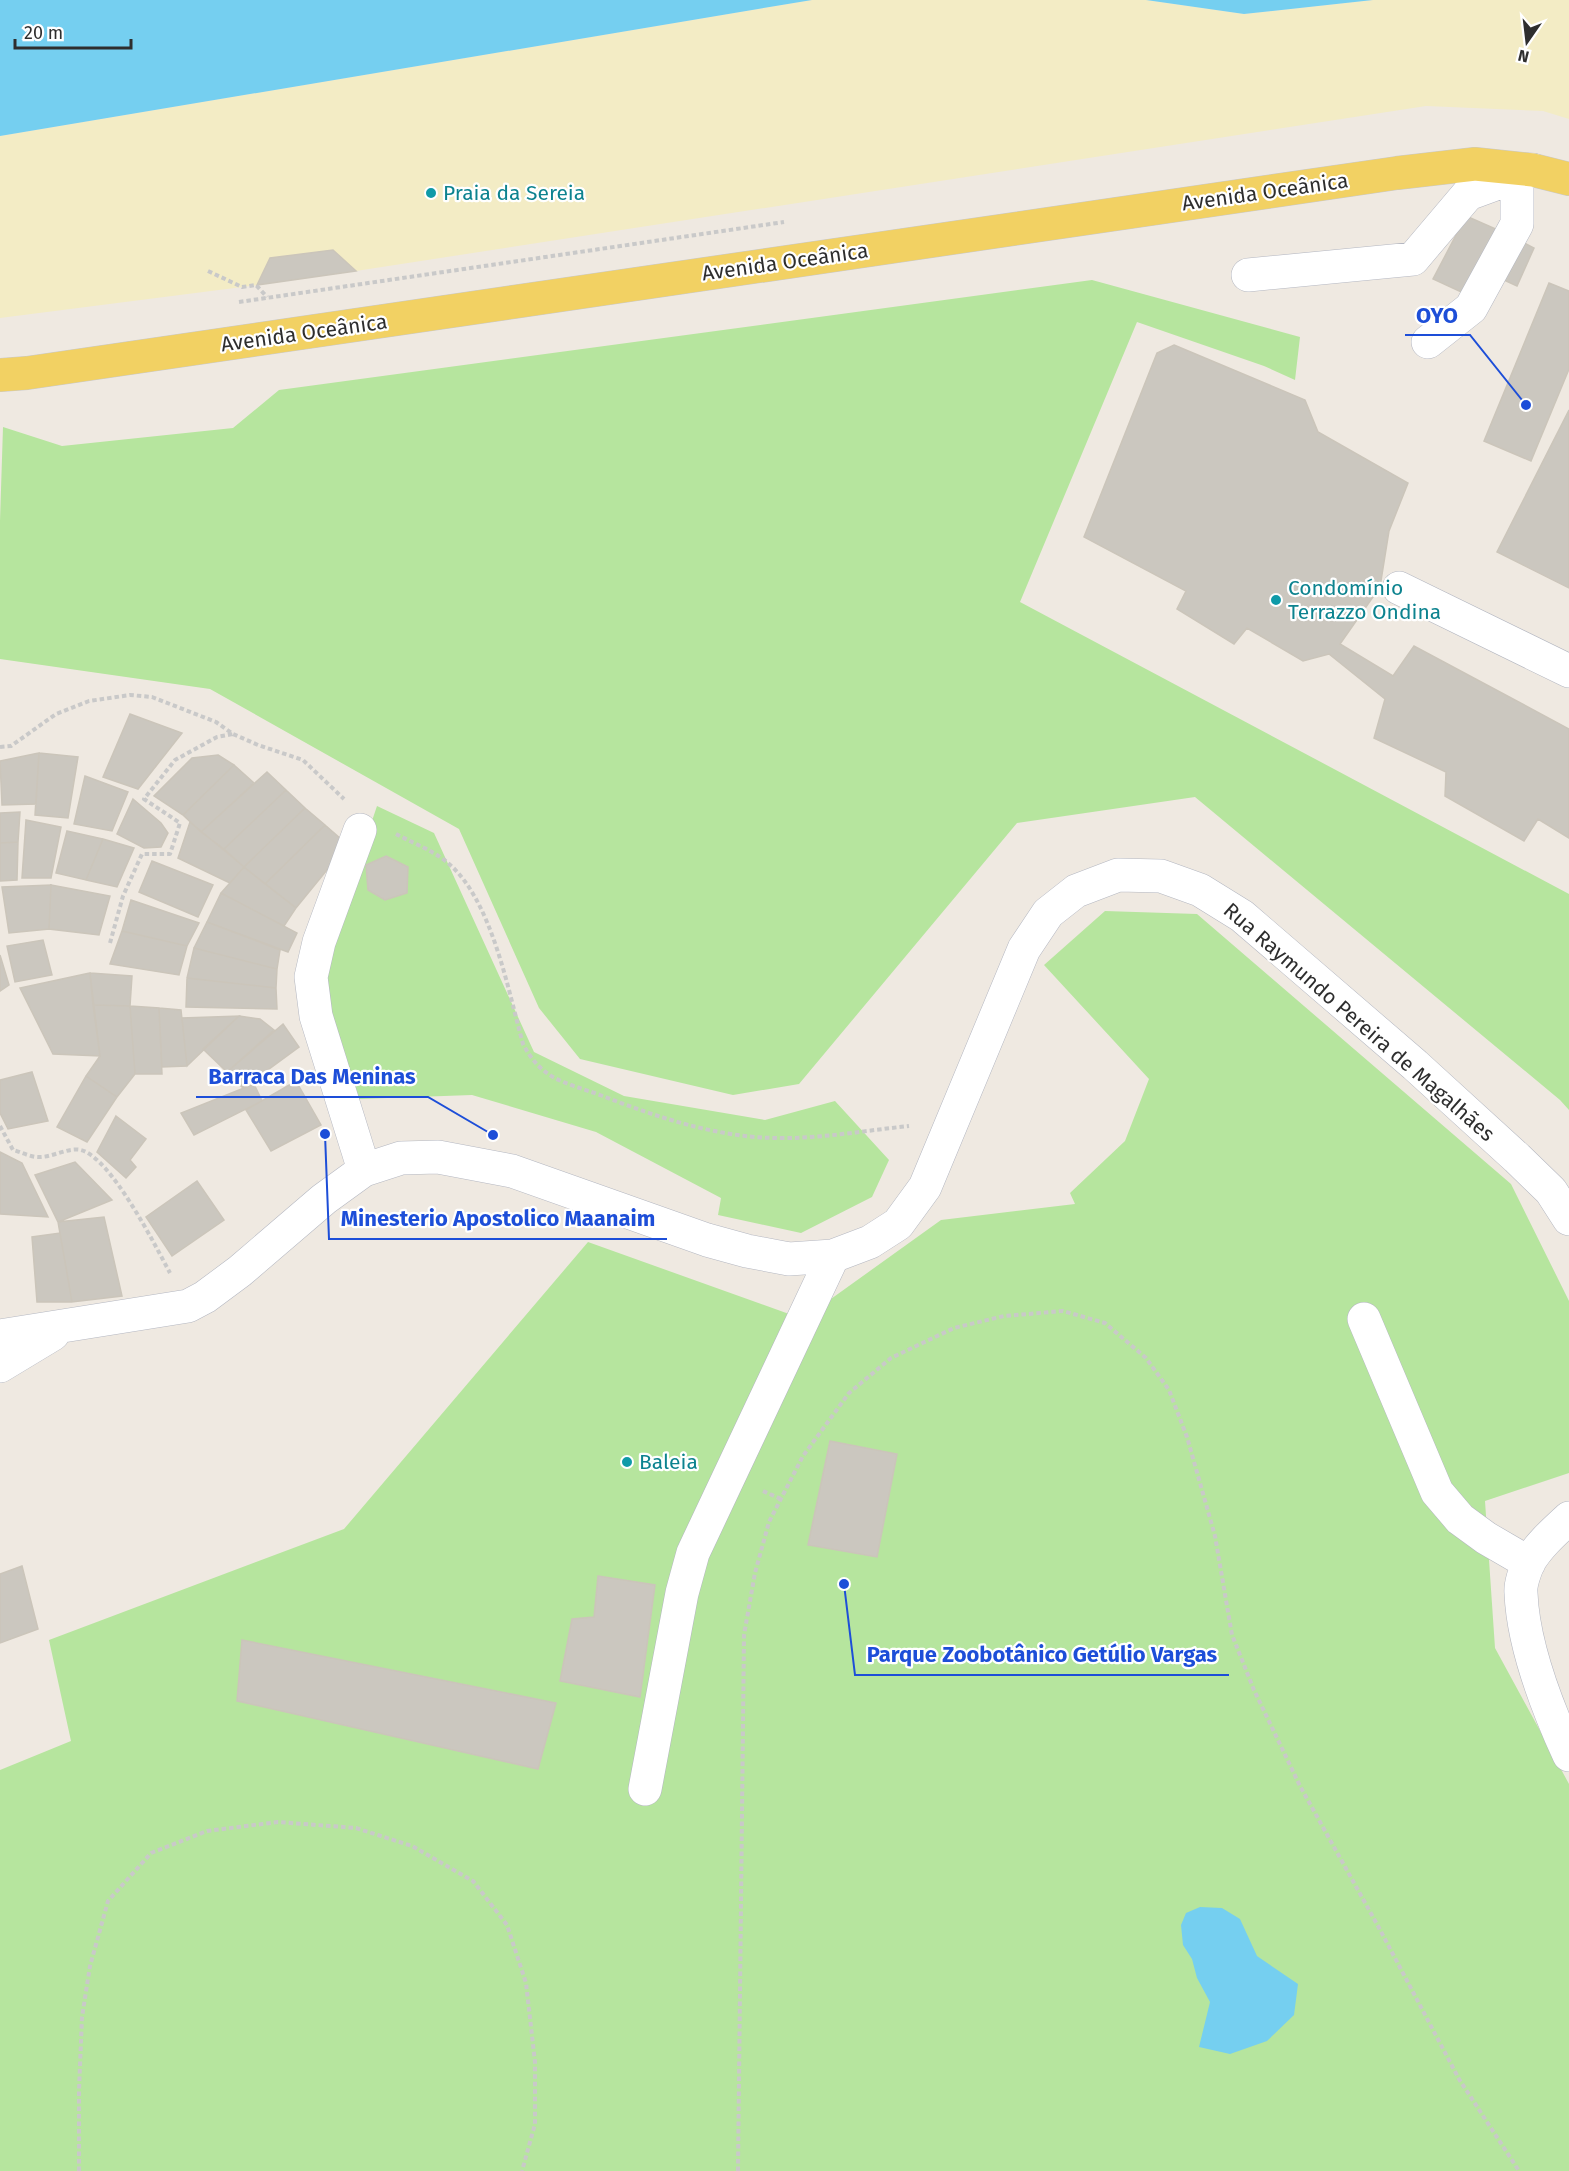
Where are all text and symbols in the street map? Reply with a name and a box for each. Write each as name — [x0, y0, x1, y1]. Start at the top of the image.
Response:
scale bar — [15, 12, 130, 50]
north arrow — [1497, 12, 1557, 72]
text: 20 m — [24, 22, 63, 44]
text: N — [1516, 46, 1531, 67]
street label: Avenida Oceânica — [1180, 167, 1350, 217]
place label: Praia da Sereia — [443, 180, 585, 206]
marker: Praia da Sereia — [424, 186, 438, 200]
street label: Avenida Oceânica — [700, 237, 870, 287]
callout: OYO — [1405, 295, 1470, 335]
text: OYO — [1416, 302, 1458, 329]
street label: Avenida Oceânica — [219, 308, 389, 358]
place label: Condomínio Terrazzo Ondina — [1288, 575, 1441, 625]
marker: Condomínio Terrazzo Ondina — [1269, 593, 1283, 607]
street label: Rua Raymundo Pereira de Magalhães — [1218, 897, 1500, 1147]
callout: Barraca Das Meninas — [196, 1057, 428, 1097]
text: Barraca Das Meninas — [208, 1063, 416, 1090]
callout: Minesterio Apostolico Maanaim — [329, 1199, 667, 1239]
text: Minesterio Apostolico Maanaim — [341, 1205, 655, 1232]
place label: Baleia — [639, 1449, 698, 1475]
marker: Baleia — [620, 1455, 634, 1469]
callout: Parque Zoobotânico Getúlio Vargas — [855, 1635, 1229, 1675]
text: Parque Zoobotânico Getúlio Vargas — [867, 1641, 1218, 1668]

